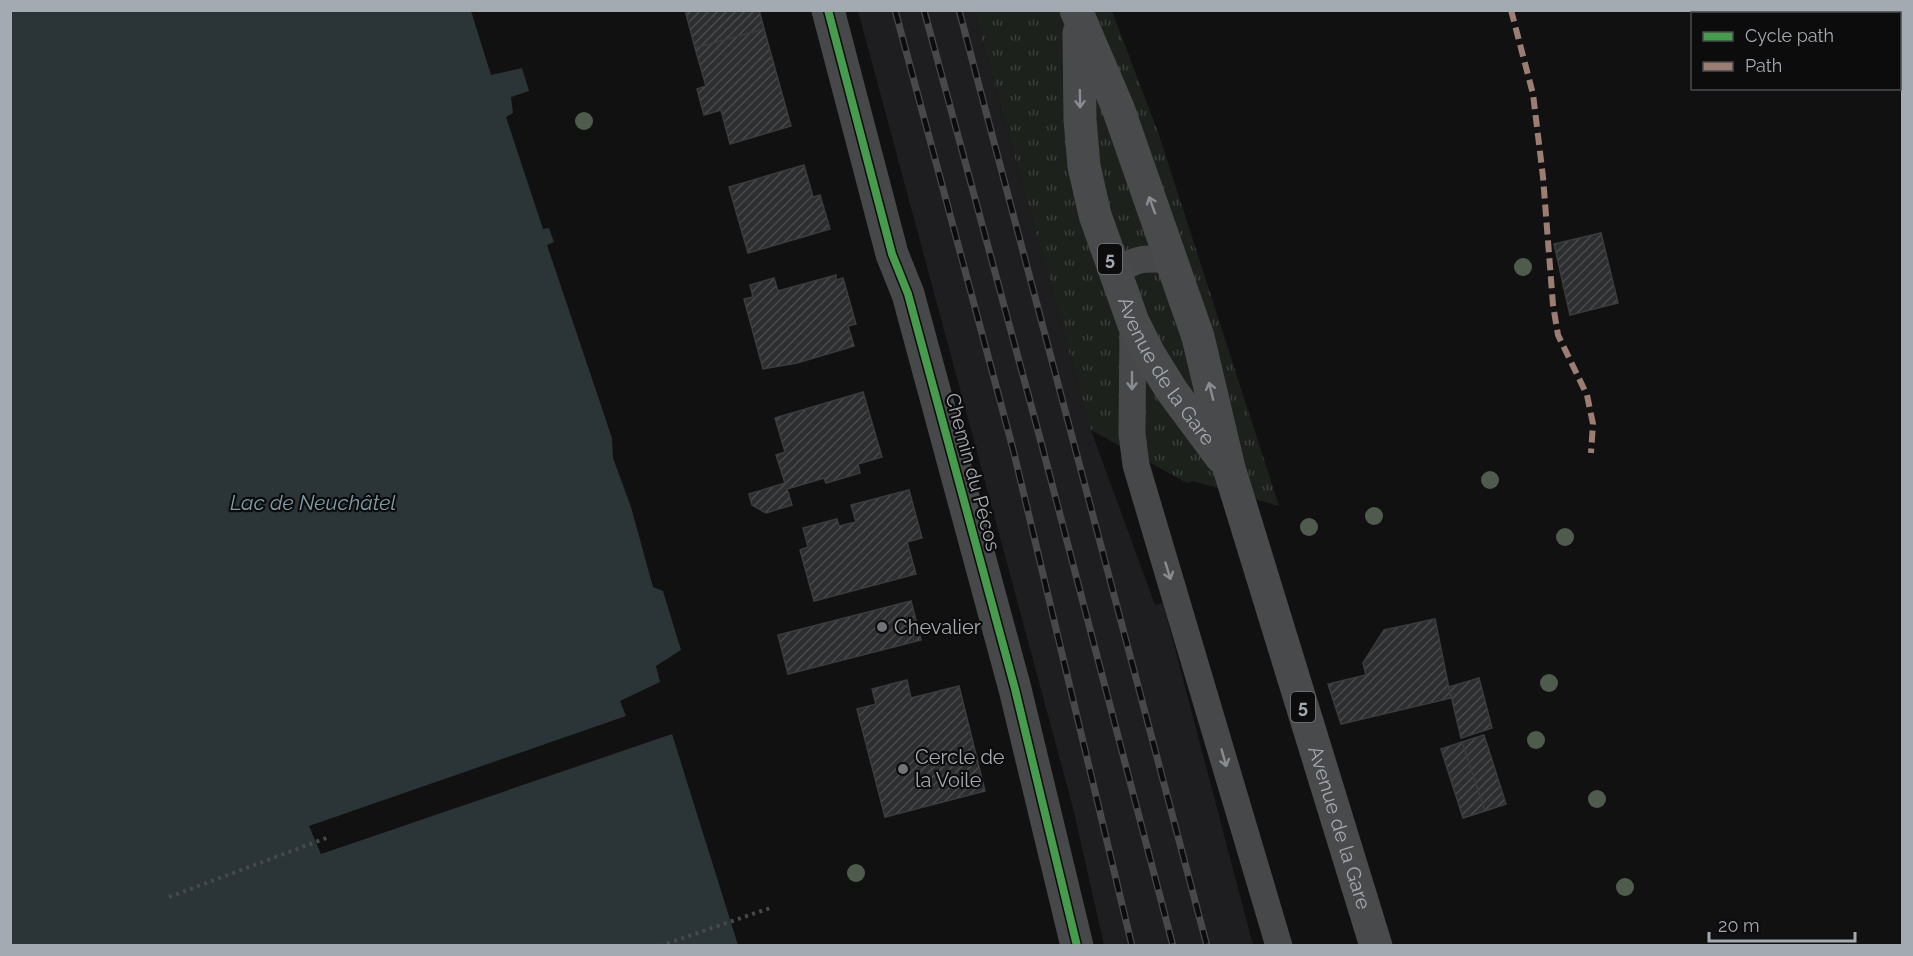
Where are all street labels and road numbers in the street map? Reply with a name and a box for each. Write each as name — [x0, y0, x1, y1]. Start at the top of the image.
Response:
road number: 5 — [1098, 244, 1122, 274]
street label: Avenue de la Gare — [1113, 294, 1220, 450]
street label: Chemin du Pécos — [940, 390, 1006, 554]
road number: 5 — [1291, 692, 1315, 722]
street label: Avenue de la Gare — [1303, 743, 1376, 912]

